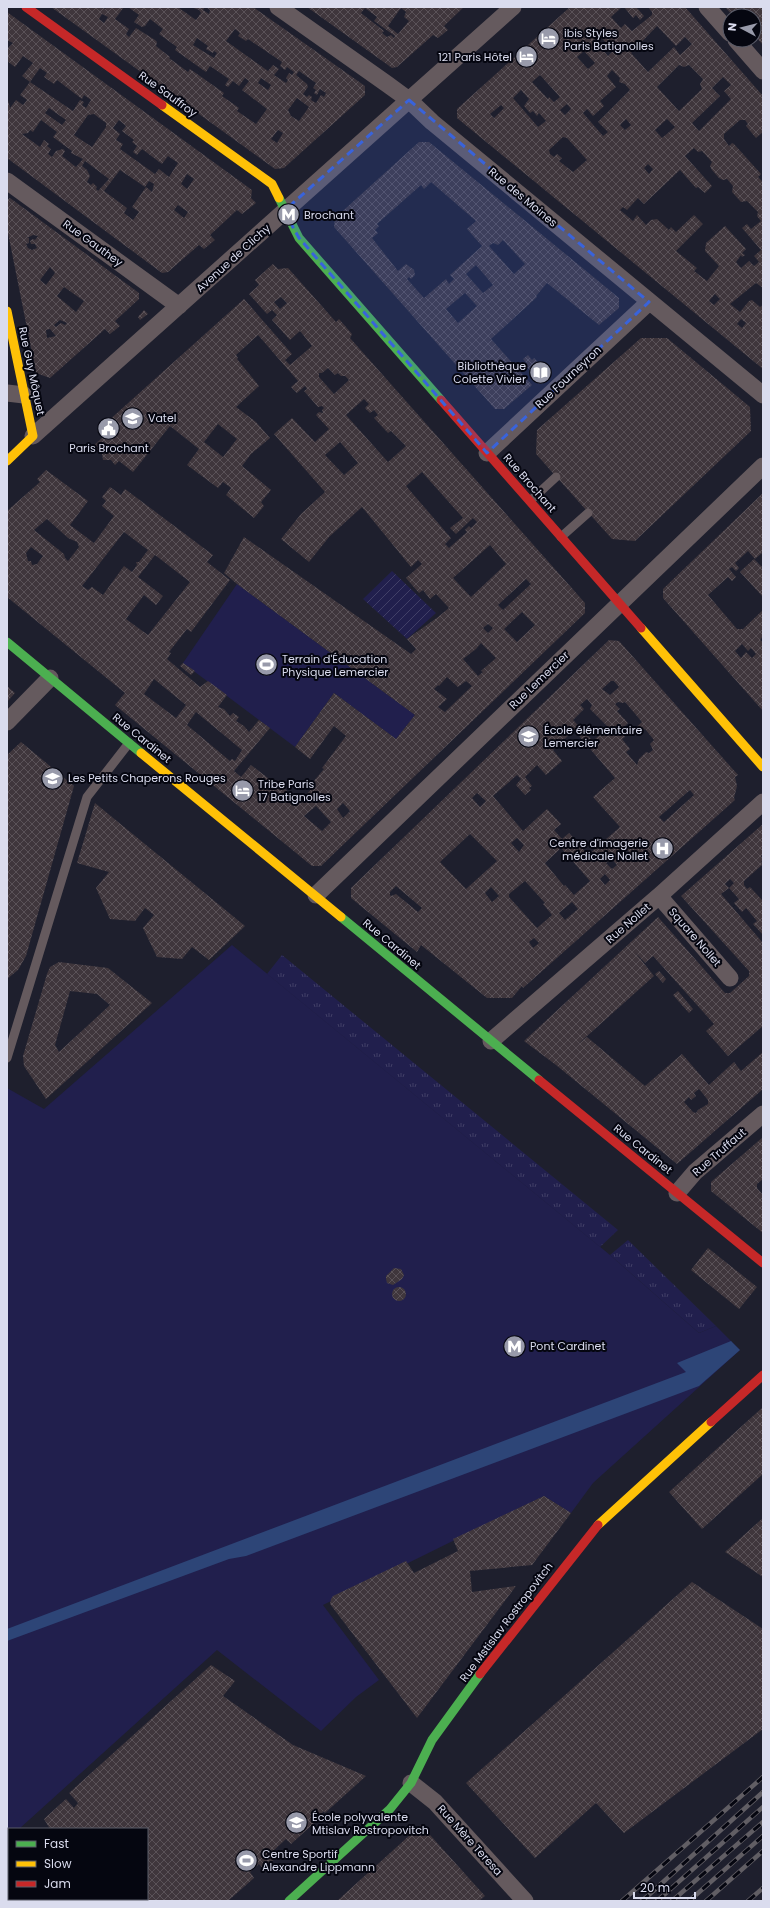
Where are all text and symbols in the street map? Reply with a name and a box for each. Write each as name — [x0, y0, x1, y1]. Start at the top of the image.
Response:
north arrow — [722, 8, 762, 48]
text: N — [724, 22, 741, 32]
place label: ibis Styles Paris Batignolles — [564, 25, 654, 54]
hotel icon: ibis Styles Paris Batignolles — [536, 26, 562, 52]
hotel icon: 121 Paris Hôtel — [514, 44, 540, 70]
place label: 121 Paris Hôtel — [438, 49, 512, 65]
street label: Rue Sauffroy — [135, 67, 201, 121]
street label: Rue des Moines — [485, 163, 561, 231]
metro station icon: Brochant — [275, 202, 301, 228]
place label: Brochant — [304, 207, 354, 223]
street label: Rue Gauthey — [60, 216, 127, 271]
street label: Avenue de Clichy — [192, 220, 274, 296]
street label: Rue Guy Môquet — [15, 325, 49, 417]
street label: Rue Fourneyron — [531, 342, 605, 412]
place label: Bibliothèque Colette Vivier — [453, 358, 526, 387]
library icon: Bibliothèque Colette Vivier — [528, 359, 554, 385]
school or university icon: Vatel — [119, 405, 145, 431]
place label: Vatel — [148, 410, 176, 426]
public building icon: Paris Brochant — [96, 415, 122, 441]
place label: Paris Brochant — [69, 440, 149, 456]
street label: Rue Brochant — [500, 450, 560, 516]
street label: Rue Lemercier — [506, 647, 572, 713]
place label: Terrain d'Éducation Physique Lemercier — [282, 651, 388, 680]
sports icon: Terrain d'Éducation Physique Lemercier — [253, 652, 279, 678]
street label: Rue Cardinet — [109, 709, 175, 767]
place label: École élémentaire Lemercier — [544, 722, 643, 751]
school or university icon: École élémentaire Lemercier — [516, 723, 542, 749]
school or university icon: Les Petits Chaperons Rouges — [40, 765, 66, 791]
place label: Les Petits Chaperons Rouges — [68, 770, 226, 786]
place label: Tribe Paris 17 Batignolles — [258, 776, 331, 805]
hotel icon: Tribe Paris 17 Batignolles — [229, 777, 255, 803]
place label: Centre d'imagerie médicale Nollet — [549, 835, 648, 864]
hospital icon: Centre d'imagerie médicale Nollet — [650, 836, 676, 862]
street label: Rue Nollet — [602, 899, 654, 947]
street label: Square Nollet — [665, 904, 725, 970]
street label: Rue Cardinet — [359, 915, 425, 973]
street label: Rue Cardinet — [610, 1120, 676, 1178]
street label: Rue Truffaut — [689, 1124, 749, 1180]
metro station icon: Pont Cardinet — [502, 1333, 528, 1359]
place label: Pont Cardinet — [530, 1338, 605, 1354]
street label: Rue Mstislav Rostropovitch — [456, 1559, 556, 1685]
street label: Rue Mère Teresa — [434, 1801, 506, 1879]
place label: École polyvalente Mtislav Rostropovitch — [312, 1809, 429, 1838]
school or university icon: École polyvalente Mtislav Rostropovitch — [283, 1810, 309, 1836]
legend — [8, 1828, 148, 1900]
text: Fast — [44, 1835, 69, 1852]
place label: Centre Sportif Alexandre Lippmann — [262, 1846, 375, 1875]
sports icon: Centre Sportif Alexandre Lippmann — [234, 1847, 260, 1873]
text: Slow — [44, 1855, 72, 1872]
scale bar — [634, 1874, 695, 1900]
text: Jam — [44, 1875, 71, 1892]
text: 20 m — [640, 1879, 670, 1896]

